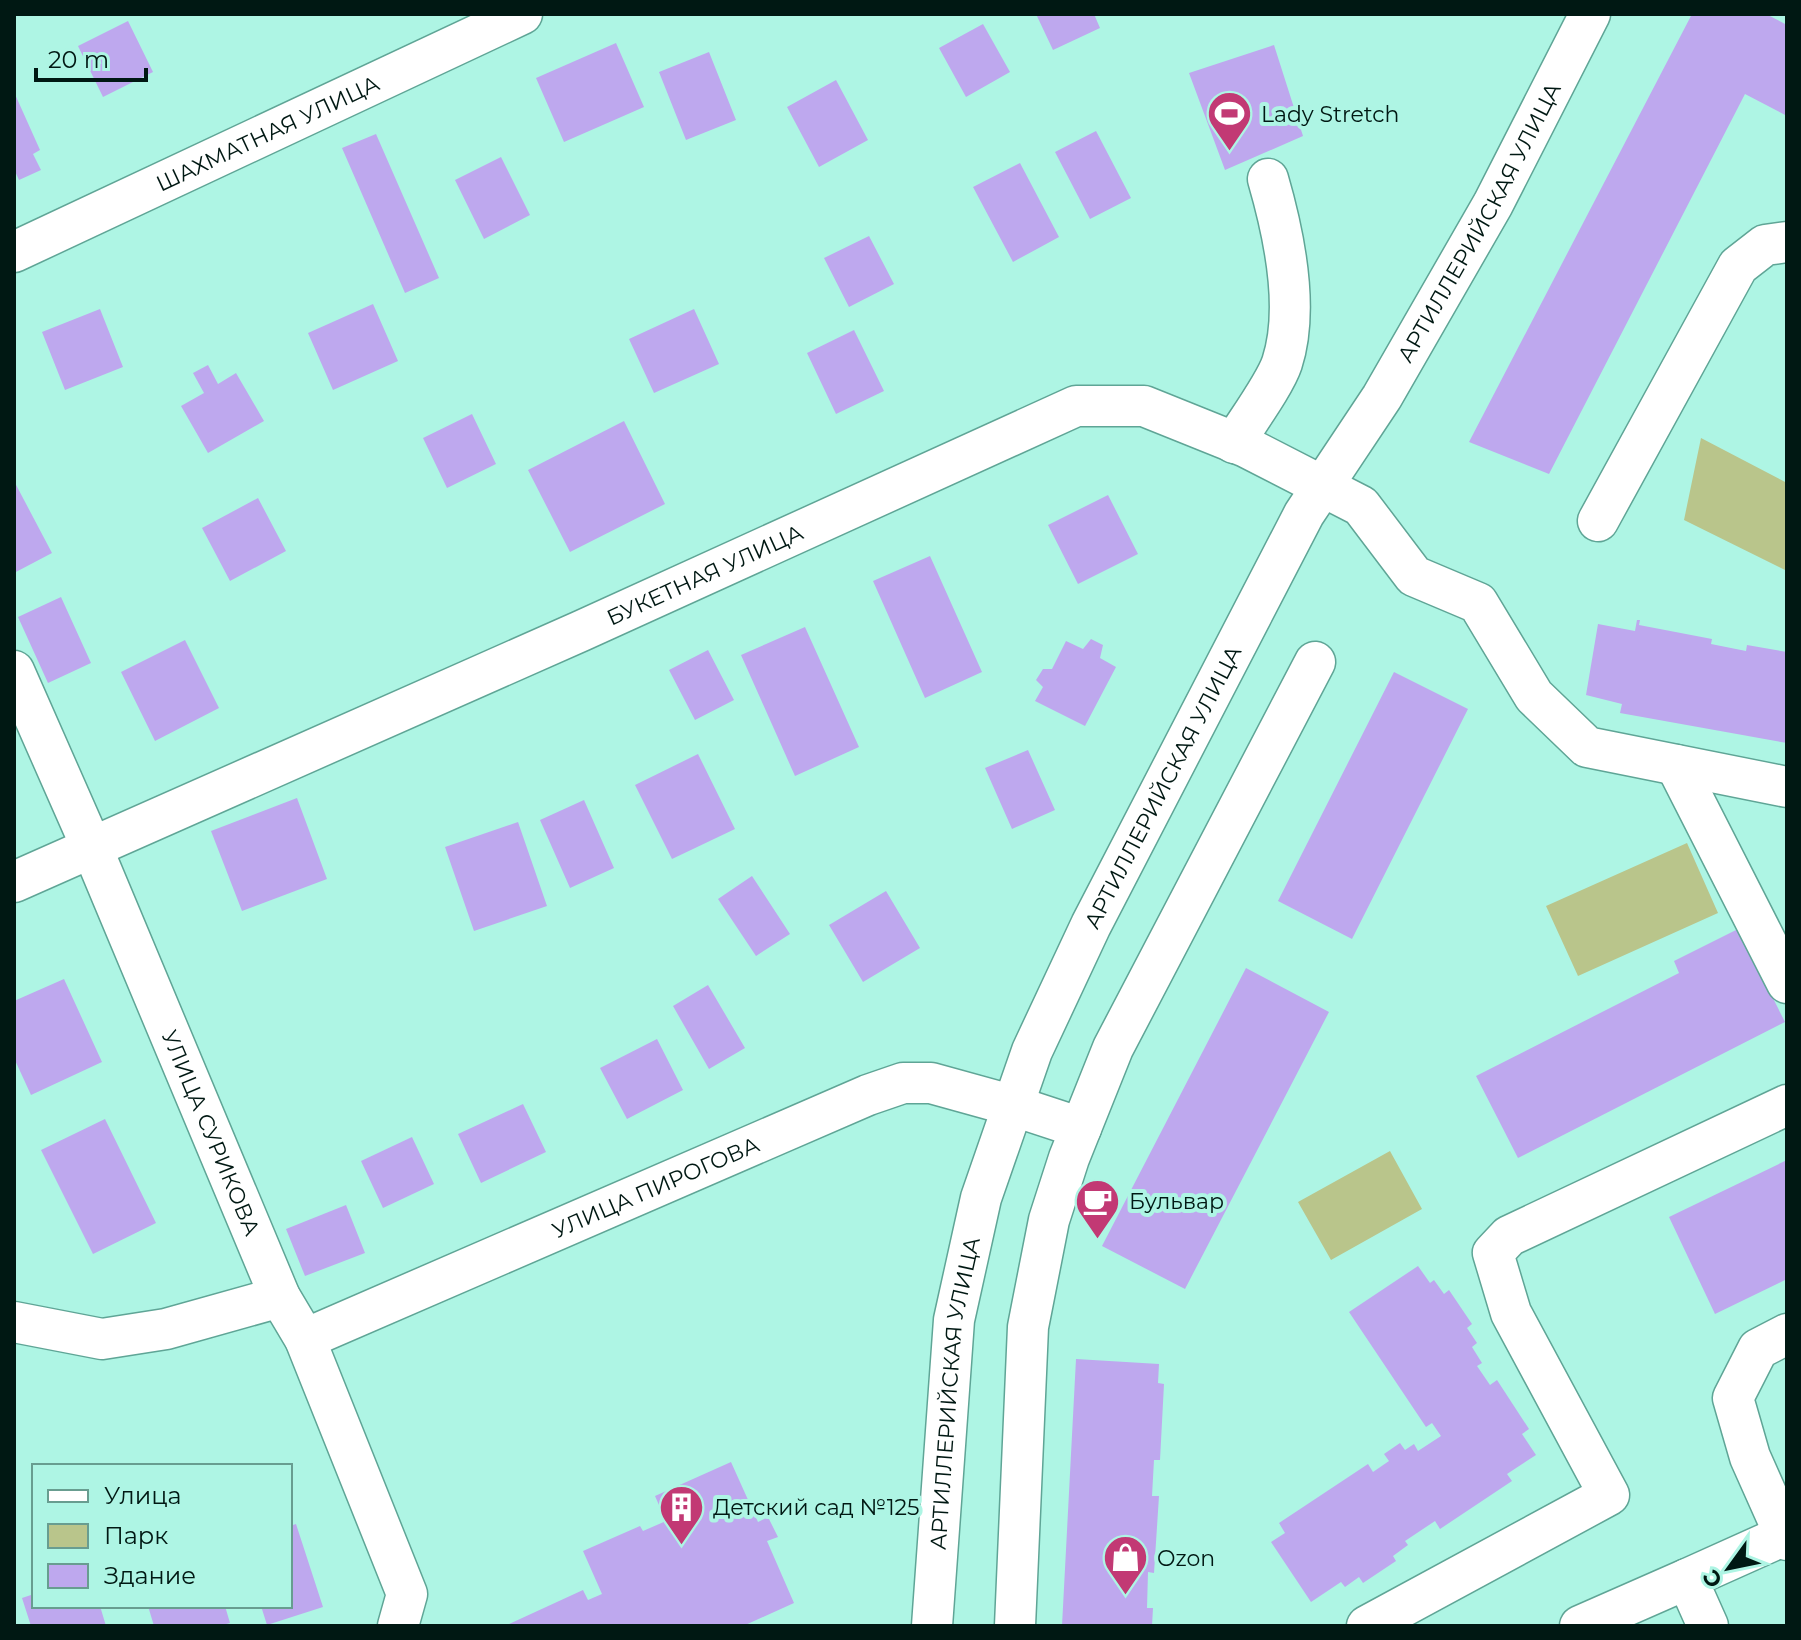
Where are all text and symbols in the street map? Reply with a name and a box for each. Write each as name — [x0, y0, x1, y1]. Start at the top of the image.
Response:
scale bar — [36, 32, 146, 82]
text: 20 m — [48, 45, 109, 74]
street label: ШАХМАТНАЯ УЛИЦА — [152, 70, 384, 198]
street label: АРТИЛЛЕРИЙСКАЯ УЛИЦА — [1392, 77, 1567, 367]
sports icon: Lady Stretch — [1206, 90, 1254, 153]
place label: Lady Stretch — [1261, 101, 1399, 128]
street label: БУКЕТНАЯ УЛИЦА — [603, 519, 808, 632]
street label: АРТИЛЛЕРИЙСКАЯ УЛИЦА — [1079, 641, 1248, 933]
street label: УЛИЦА СУРИКОВА — [156, 1026, 266, 1240]
street label: УЛИЦА ПИРОГОВА — [548, 1131, 764, 1244]
cafe icon: Бульвар — [1074, 1177, 1122, 1240]
place label: Бульвар — [1129, 1188, 1224, 1215]
street label: АРТИЛЛЕРИЙСКАЯ УЛИЦА — [925, 1234, 986, 1551]
legend — [32, 1464, 292, 1608]
text: Улица — [104, 1481, 182, 1510]
building icon: Детский сад №125 — [658, 1483, 706, 1546]
place label: Детский сад №125 — [713, 1494, 920, 1521]
text: Парк — [104, 1521, 168, 1550]
north arrow — [1689, 1528, 1769, 1608]
shop icon: Ozon — [1102, 1534, 1150, 1597]
place label: Ozon — [1157, 1545, 1215, 1572]
text: Здание — [104, 1561, 196, 1590]
text: С — [1697, 1565, 1728, 1593]

